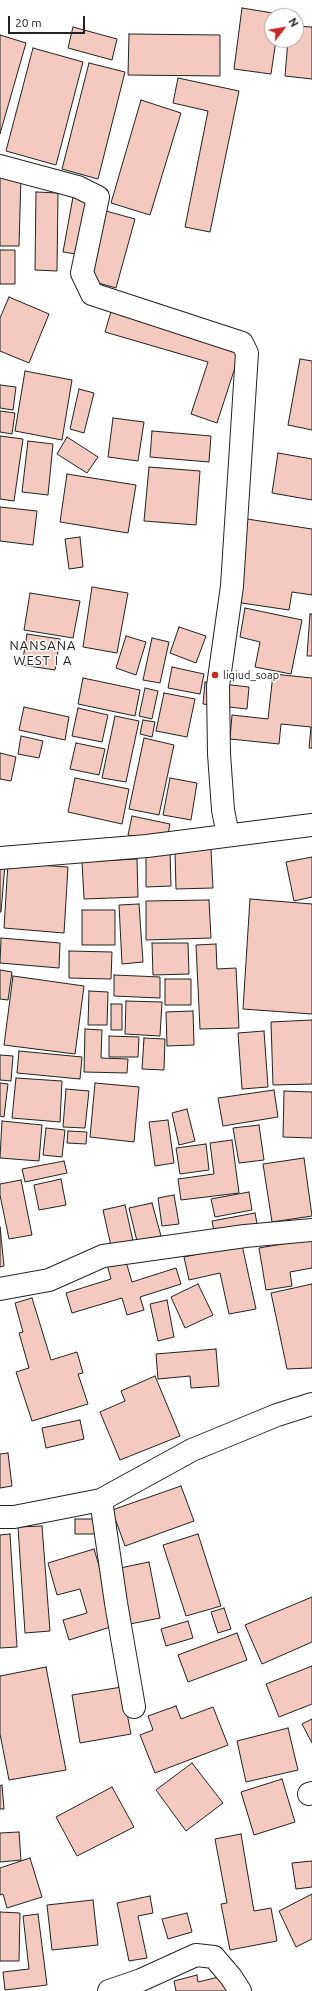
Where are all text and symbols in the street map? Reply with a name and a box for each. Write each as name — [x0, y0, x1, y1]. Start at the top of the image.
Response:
scale bar — [10, 8, 87, 34]
north arrow — [264, 8, 304, 48]
text: 20 m — [15, 16, 42, 29]
text: N — [286, 16, 301, 29]
district label: NANSANA WEST I A — [9, 638, 77, 669]
place label: liqiud_soap — [223, 668, 279, 682]
marker: liqiud_soap — [210, 670, 220, 680]

